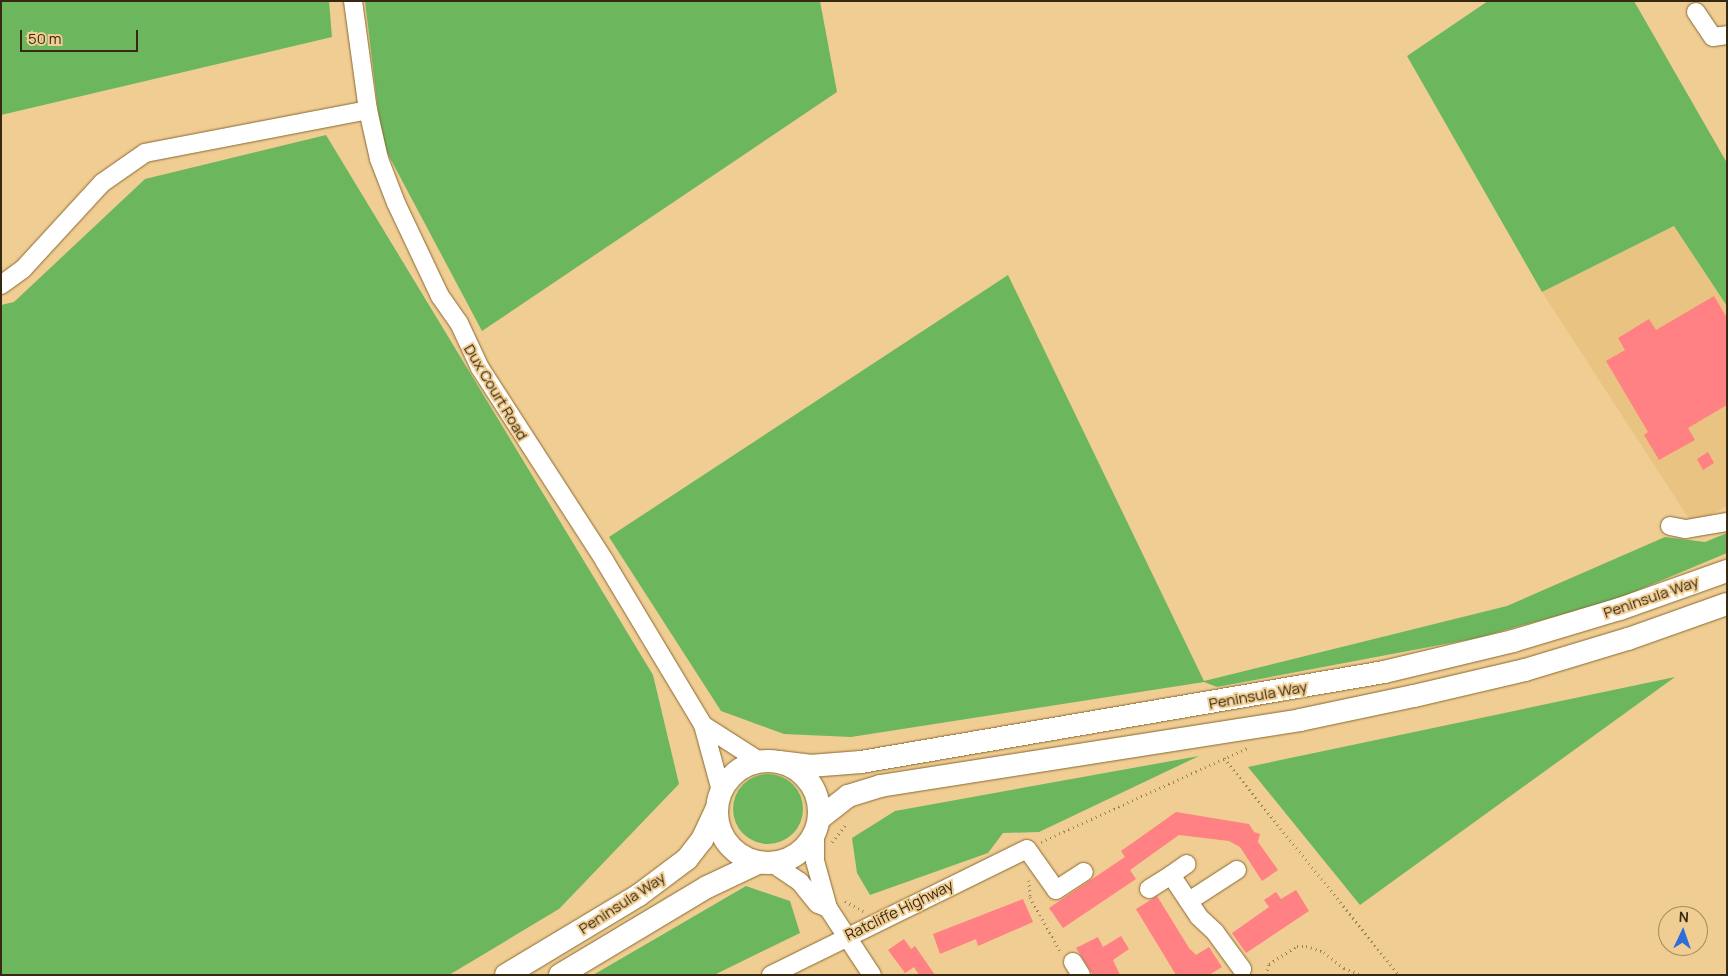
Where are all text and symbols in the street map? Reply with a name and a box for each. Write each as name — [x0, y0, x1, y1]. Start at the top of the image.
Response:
scale bar — [22, 20, 140, 52]
text: 50 m — [28, 28, 62, 49]
street label: Dux Court Road — [460, 341, 532, 443]
street label: Peninsula Way — [1601, 572, 1701, 622]
street label: Peninsula Way — [1207, 677, 1309, 713]
street label: Peninsula Way — [575, 868, 669, 938]
street label: Ratcliffe Highway — [842, 876, 956, 944]
north arrow — [1658, 906, 1708, 956]
text: N — [1678, 907, 1689, 926]

